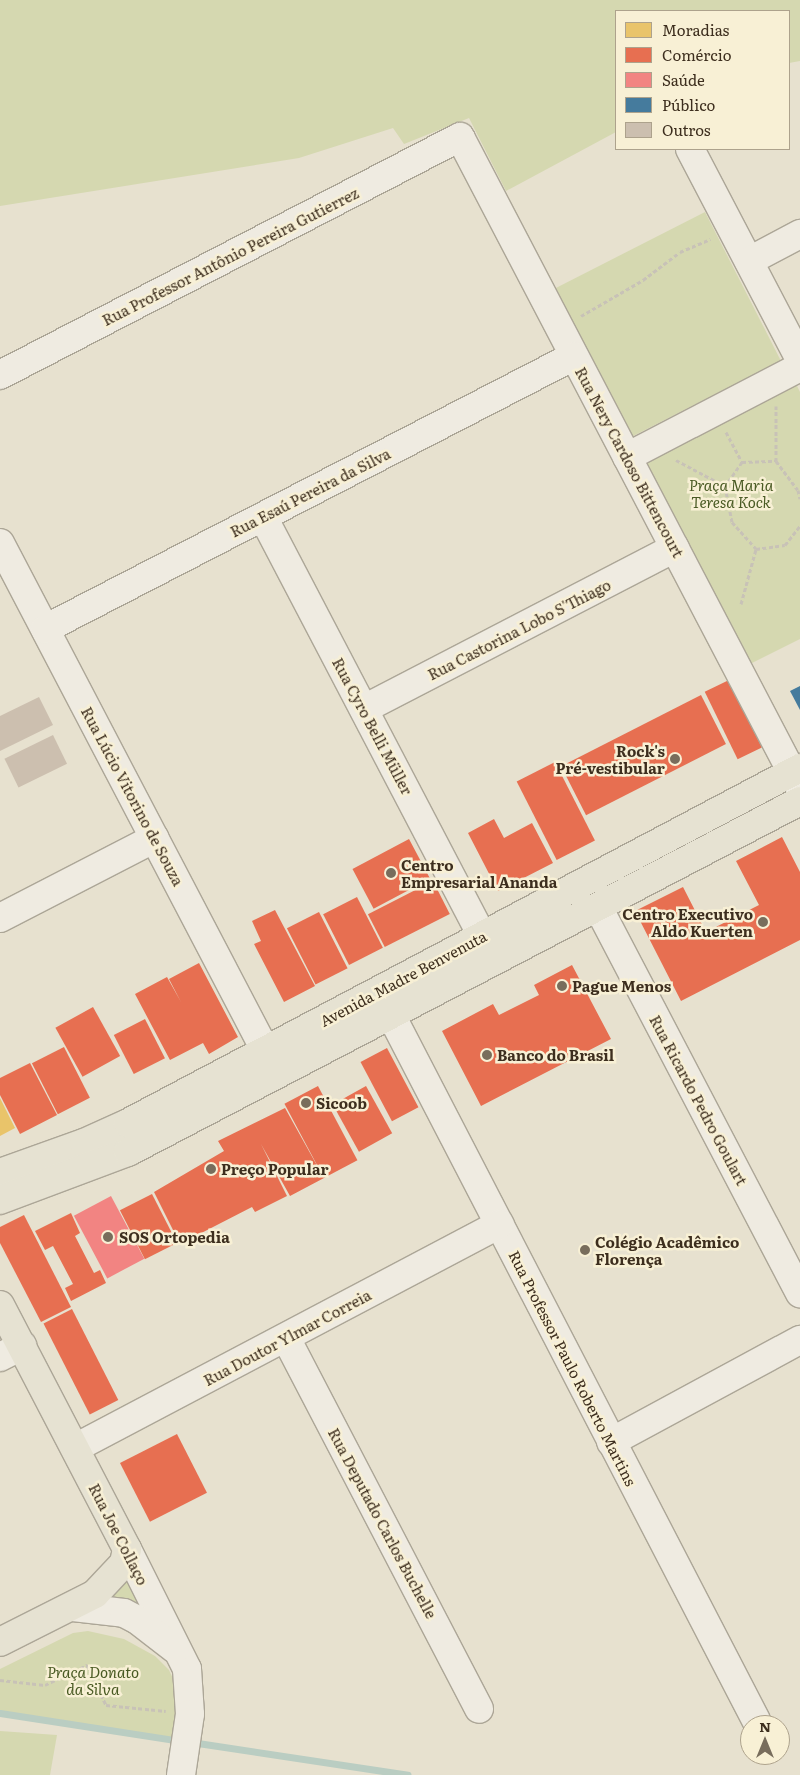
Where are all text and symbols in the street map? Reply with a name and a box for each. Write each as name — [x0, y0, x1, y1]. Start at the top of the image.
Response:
legend — [615, 10, 790, 150]
text: Moradias — [662, 18, 729, 41]
text: Comércio — [662, 43, 731, 66]
text: Saúde — [662, 68, 705, 91]
text: Público — [662, 93, 715, 116]
text: Outros — [662, 118, 711, 141]
street label: Rua Professor Antônio Pereira Gutierrez — [99, 183, 361, 329]
street label: Rua Nery Cardoso Bittencourt — [572, 364, 688, 560]
street label: Rua Esaú Pereira da Silva — [227, 444, 393, 540]
park label: Praça Maria Teresa Kock — [689, 475, 773, 510]
street label: Rua Castorina Lobo S'Thiago — [424, 575, 614, 683]
street label: Rua Cyro Belli Müller — [329, 654, 417, 798]
street label: Rua Lúcio Vitorino de Souza — [78, 703, 188, 889]
place label: Rock's Pré-vestibular — [556, 741, 665, 776]
marker: Rock's Pré-vestibular — [669, 753, 681, 765]
place label: Centro Empresarial Ananda — [401, 855, 557, 890]
marker: Centro Empresarial Ananda — [385, 867, 397, 879]
place label: Centro Executivo Aldo Kuerten — [622, 904, 753, 939]
marker: Centro Executivo Aldo Kuerten — [757, 916, 769, 928]
street label: Avenida Madre Benvenuta — [317, 926, 489, 1030]
place label: Pague Menos — [572, 977, 671, 995]
marker: Pague Menos — [556, 980, 568, 992]
street label: Rua Ricardo Pedro Goulart — [646, 1012, 752, 1188]
place label: Banco do Brasil — [497, 1046, 614, 1064]
marker: Banco do Brasil — [481, 1049, 493, 1061]
place label: Sicoob — [316, 1094, 367, 1112]
marker: Sicoob — [300, 1097, 312, 1109]
place label: Preço Popular — [221, 1160, 329, 1178]
marker: Preço Popular — [205, 1163, 217, 1175]
place label: SOS Ortopedia — [119, 1228, 230, 1246]
marker: SOS Ortopedia — [101, 1230, 115, 1244]
place label: Colégio Acadêmico Florença — [595, 1232, 739, 1267]
marker: Colégio Acadêmico Florença — [579, 1244, 591, 1256]
street label: Rua Professor Paulo Roberto Martins — [506, 1247, 640, 1489]
street label: Rua Doutor Ylmar Correia — [200, 1285, 374, 1389]
street label: Rua Deputado Carlos Buchelle — [325, 1425, 441, 1621]
street label: Rua Joe Collaço — [86, 1480, 152, 1588]
park label: Praça Donato da Silva — [47, 1662, 139, 1697]
north arrow — [740, 1715, 790, 1765]
text: N — [759, 1716, 771, 1736]

